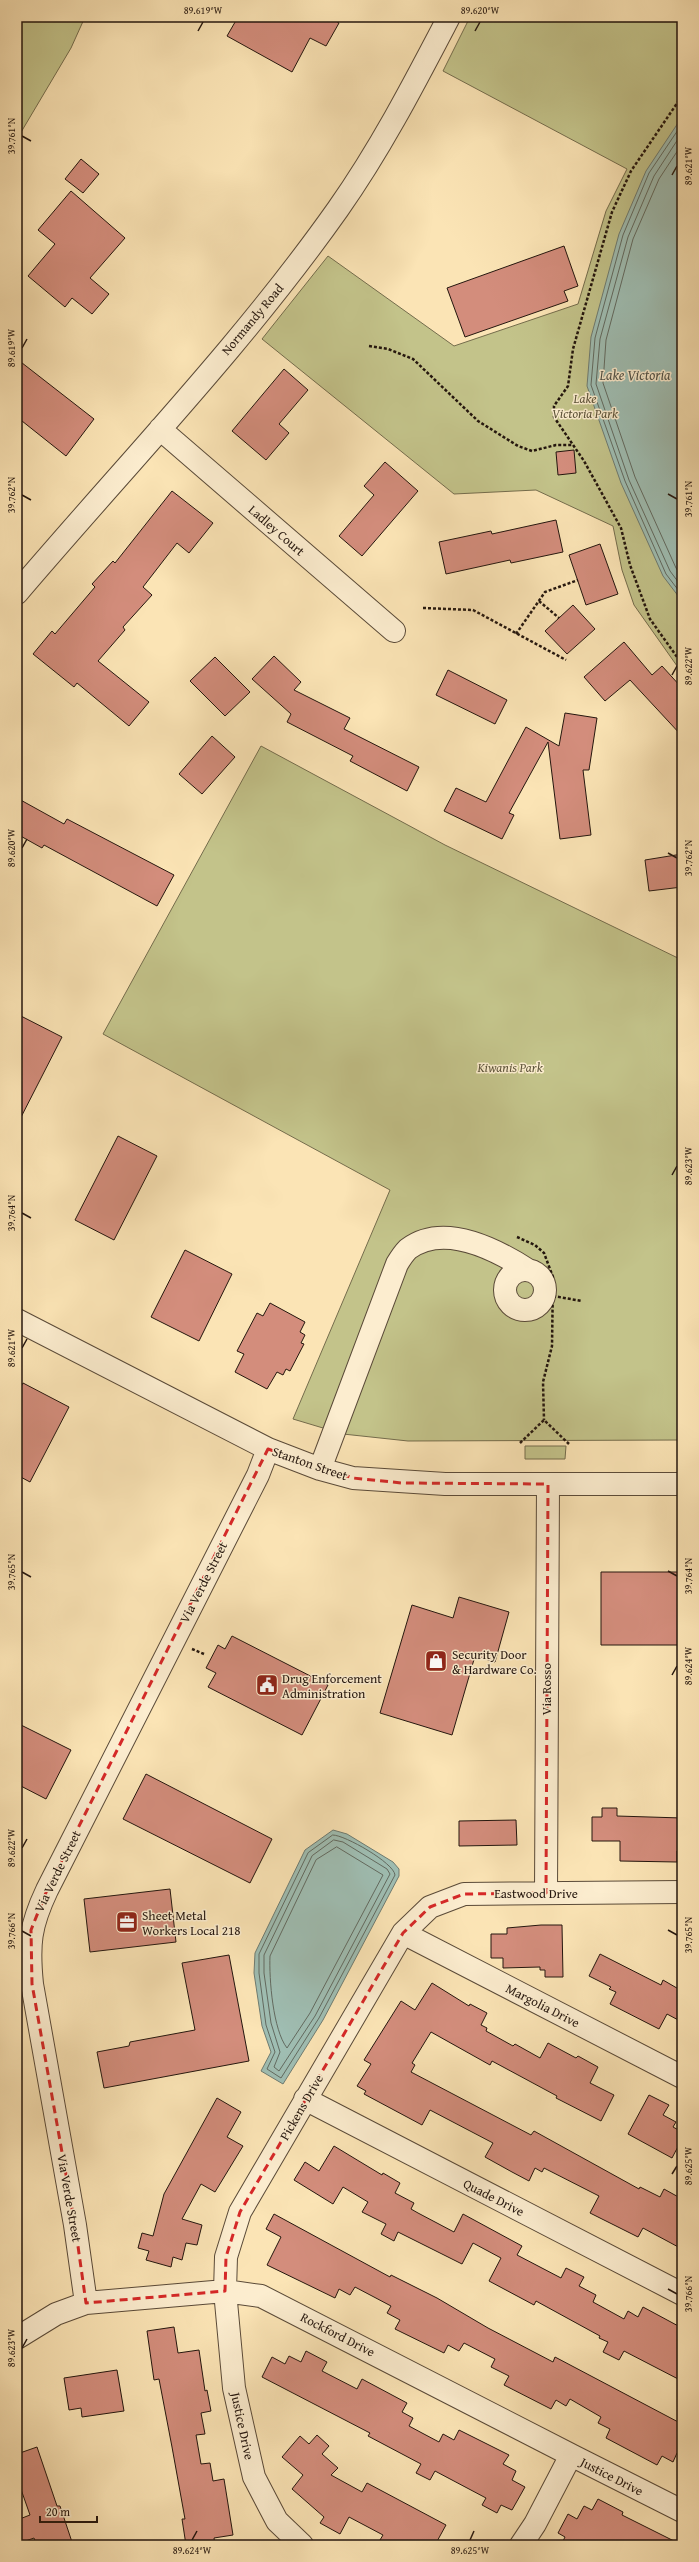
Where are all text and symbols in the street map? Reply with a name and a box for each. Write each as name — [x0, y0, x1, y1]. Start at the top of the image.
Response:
text: 89.619°W — [184, 3, 223, 18]
text: 89.620°W — [461, 3, 500, 18]
text: 39.761°N — [4, 117, 19, 154]
text: 89.621°W — [681, 146, 696, 185]
street label: Normandy Road — [217, 279, 288, 359]
text: 89.619°W — [4, 328, 19, 367]
water label: Lake Victoria — [599, 365, 671, 385]
park label: Lake Victoria Park — [552, 389, 618, 423]
text: 39.762°N — [4, 476, 19, 513]
text: 39.761°N — [681, 480, 696, 517]
street label: Ladley Court — [244, 501, 309, 561]
text: 89.622°W — [681, 646, 696, 685]
text: 89.620°W — [4, 828, 19, 867]
text: 39.762°N — [681, 839, 696, 876]
park label: Kiwanis Park — [476, 1058, 543, 1077]
text: 89.623°W — [681, 1146, 696, 1185]
text: 39.764°N — [4, 1194, 19, 1231]
text: 89.621°W — [4, 1328, 19, 1367]
street label: Stanton Street — [270, 1442, 351, 1485]
street label: Via Verde Street — [175, 1538, 232, 1626]
text: 39.765°N — [4, 1553, 19, 1590]
text: 39.764°N — [681, 1557, 696, 1594]
place label: Security Door & Hardware Co. — [452, 1645, 537, 1679]
text: 89.624°W — [681, 1646, 696, 1685]
shop icon: Security Door & Hardware Co. — [423, 1648, 449, 1674]
street label: Via Rosso — [537, 1663, 556, 1715]
place label: Drug Enforcement Administration — [282, 1669, 382, 1703]
public building icon: Drug Enforcement Administration — [254, 1672, 280, 1698]
street label: Via Verde Street — [29, 1827, 86, 1915]
text: 89.622°W — [4, 1828, 19, 1867]
street label: Eastwood Drive — [494, 1884, 578, 1903]
place label: Sheet Metal Workers Local 218 — [142, 1906, 241, 1940]
office icon: Sheet Metal Workers Local 218 — [114, 1909, 140, 1935]
text: 39.766°N — [4, 1912, 19, 1949]
text: 39.765°N — [681, 1916, 696, 1953]
street label: Margolia Drive — [502, 1979, 583, 2032]
street label: Pickens Drive — [275, 2071, 328, 2144]
text: 89.625°W — [681, 2146, 696, 2185]
street label: Via Verde Street — [52, 2153, 87, 2244]
street label: Quade Drive — [460, 2174, 528, 2221]
text: 39.766°N — [681, 2275, 696, 2312]
street label: Rockford Drive — [297, 2308, 378, 2361]
text: 89.623°W — [4, 2328, 19, 2367]
street label: Justice Drive — [226, 2389, 259, 2462]
street label: Justice Drive — [575, 2452, 647, 2500]
scale bar — [40, 2498, 97, 2524]
text: 20 m — [46, 2503, 70, 2520]
text: 89.624°W — [173, 2543, 212, 2558]
text: 89.625°W — [451, 2543, 490, 2558]

